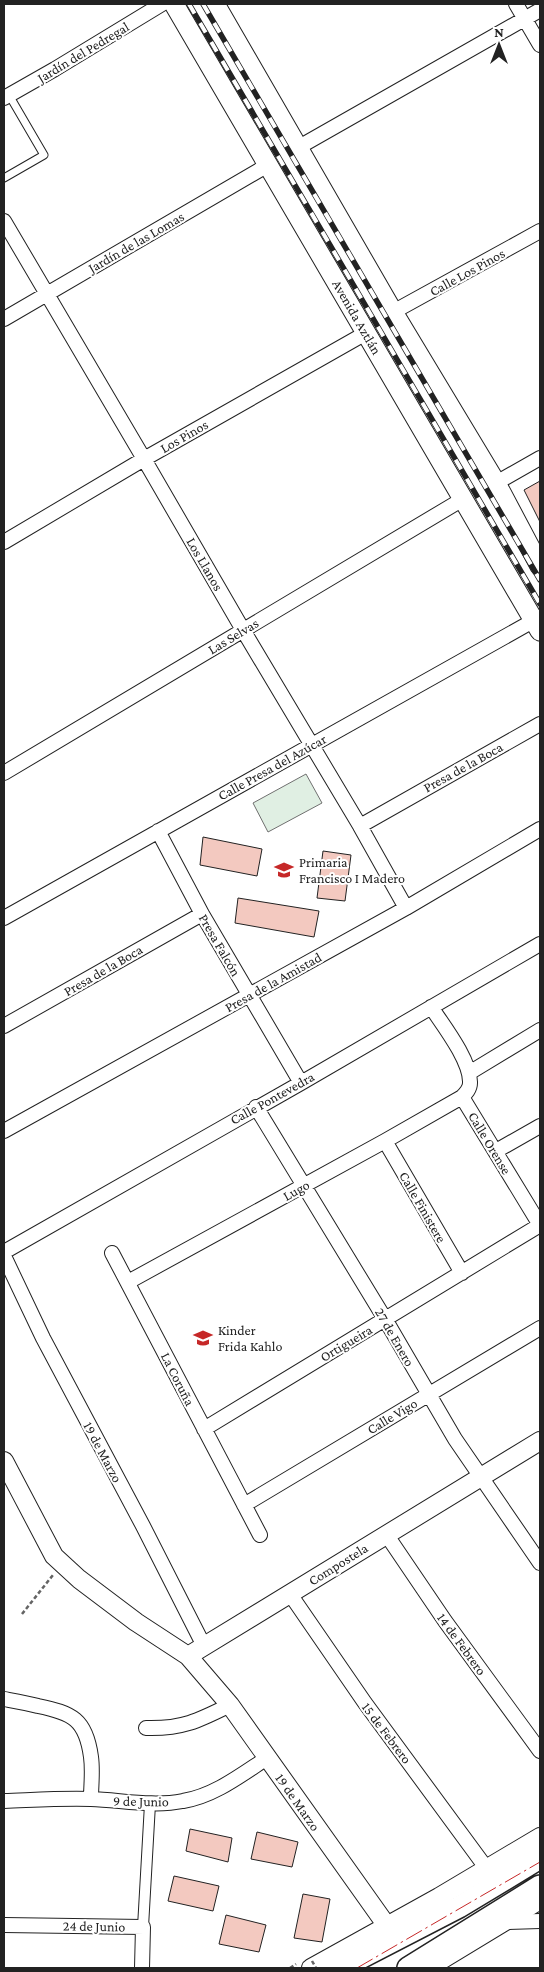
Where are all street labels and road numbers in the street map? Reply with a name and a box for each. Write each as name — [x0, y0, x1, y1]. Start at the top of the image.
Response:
street label: Jardín del Pedregal — [32, 18, 132, 87]
street label: Jardín de las Lomas — [83, 208, 187, 277]
street label: Calle Los Pinos — [427, 245, 507, 299]
street label: Avenida Aztlán — [329, 277, 385, 358]
street label: Los Pinos — [157, 416, 211, 456]
street label: Los Llanos — [183, 534, 227, 594]
street label: Las Selvas — [205, 615, 261, 657]
street label: Calle Presa del Azúcar — [215, 731, 329, 803]
street label: Presa de la Boca — [421, 738, 506, 795]
street label: Presa Falcón — [196, 911, 245, 979]
street label: Presa de la Boca — [61, 941, 146, 999]
street label: Presa de la Amistad — [222, 948, 325, 1015]
street label: Calle Pontevedra — [227, 1068, 317, 1128]
street label: Calle Orense — [465, 1109, 515, 1177]
street label: Calle Finistere — [396, 1169, 450, 1245]
street label: Lugo — [280, 1176, 312, 1204]
street label: 27 de Enero — [372, 1305, 418, 1369]
street label: Ortigueira — [317, 1321, 375, 1365]
street label: La Coruña — [158, 1350, 198, 1409]
street label: Calle Vigo — [364, 1395, 420, 1437]
street label: 19 de Marzo — [80, 1419, 126, 1485]
street label: Compostela — [305, 1539, 371, 1589]
street label: 14 de Febrero — [434, 1610, 490, 1678]
street label: 15 de Febrero — [359, 1699, 415, 1767]
street label: 19 de Marzo — [272, 1770, 324, 1834]
street label: 9 de Junio — [113, 1793, 169, 1809]
street label: 24 de Junio — [63, 1917, 125, 1935]

